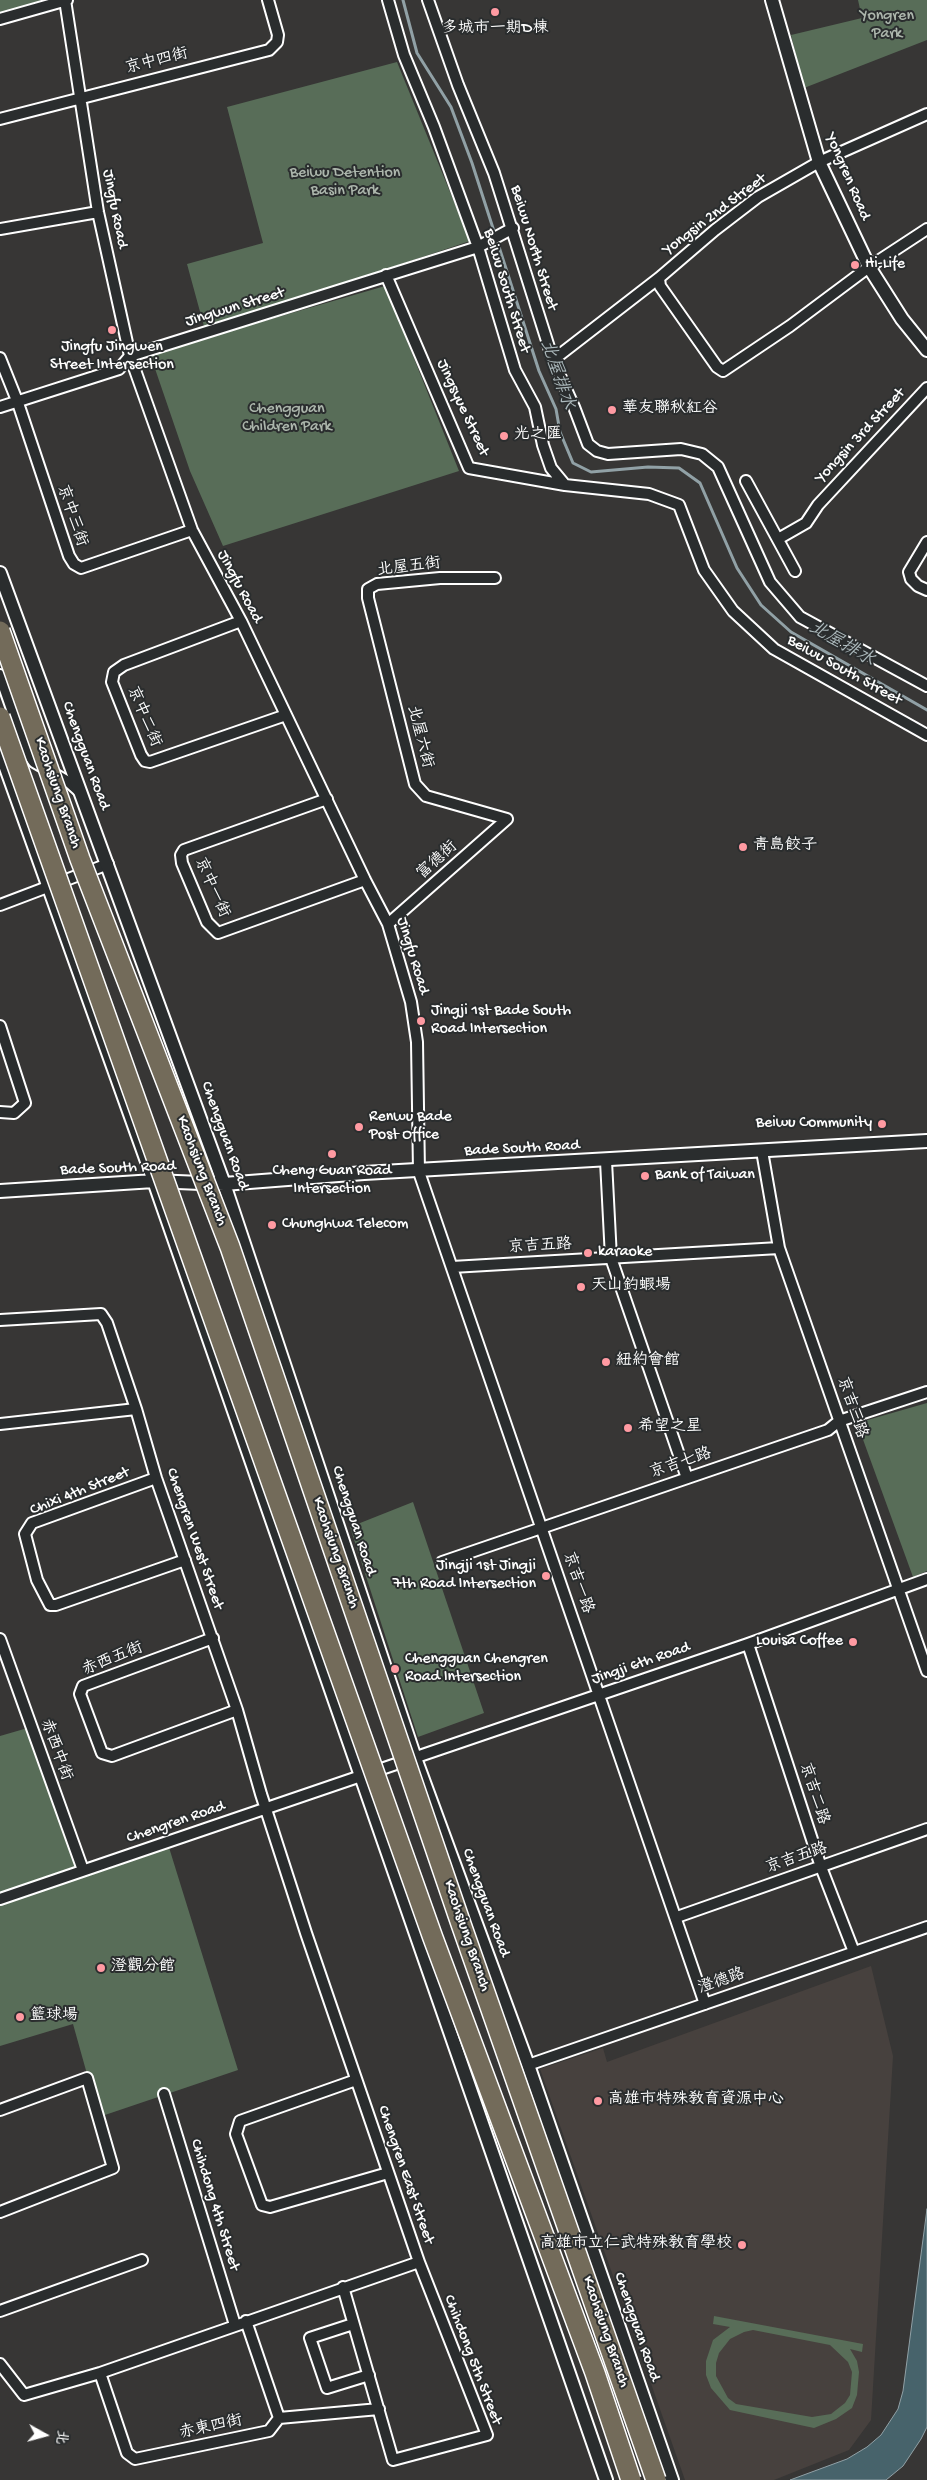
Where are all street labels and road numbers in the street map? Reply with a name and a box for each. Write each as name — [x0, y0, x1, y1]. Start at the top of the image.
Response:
street label: 京中四街 — [124, 45, 190, 79]
street label: Yongren Road — [820, 131, 874, 223]
street label: Jingfu Road — [97, 168, 131, 250]
street label: Yongsin 2nd Street — [660, 170, 770, 260]
street label: Beiwu North Street — [505, 183, 561, 313]
street label: Beiwu South Street — [478, 227, 534, 355]
street label: Jingwun Street — [183, 284, 287, 332]
street label: Jingsyue Street — [431, 357, 493, 459]
street label: Yongsin 3rd Street — [812, 384, 910, 488]
street label: 京中三街 — [52, 483, 90, 549]
street label: Jingfu Road — [212, 547, 266, 627]
street label: 北屋五街 — [376, 555, 442, 581]
street label: Beiwu South Street — [783, 631, 905, 711]
street label: 京中二街 — [122, 684, 164, 750]
street label: Chengguan Road — [56, 699, 114, 813]
street label: 北屋六街 — [402, 704, 436, 770]
street label: Kaohsiung Branch — [29, 735, 85, 851]
street label: 富德街 — [414, 838, 462, 884]
street label: 京中一街 — [189, 855, 233, 921]
street label: Jingfu Road — [391, 915, 433, 997]
street label: Chengguan Road — [195, 1079, 253, 1193]
street label: Kaohsiung Branch — [171, 1113, 231, 1229]
street label: Bade South Road — [464, 1136, 580, 1162]
street label: Bade South Road — [60, 1157, 176, 1181]
street label: 京吉五路 — [508, 1236, 572, 1258]
street label: 京吉三路 — [832, 1375, 870, 1441]
street label: 京吉七路 — [648, 1445, 714, 1483]
street label: Chixi 4th Street — [27, 1463, 133, 1521]
street label: Chengguan Road — [326, 1464, 380, 1578]
street label: Chengren West Street — [161, 1466, 227, 1612]
street label: Kaohsiung Branch — [307, 1495, 363, 1611]
street label: 京吉一路 — [558, 1550, 596, 1616]
street label: Jingji 6th Road — [589, 1638, 693, 1690]
street label: 赤西五街 — [80, 1639, 146, 1681]
street label: 赤西中街 — [35, 1717, 75, 1783]
street label: 京吉二路 — [794, 1761, 832, 1827]
street label: Chengren Road — [124, 1797, 228, 1849]
street label: 京吉五路 — [764, 1840, 830, 1878]
street label: Chengguan Road — [456, 1846, 514, 1960]
street label: Kaohsiung Branch — [438, 1878, 494, 1994]
street label: 澄德路 — [696, 1965, 748, 1999]
street label: Chengren East Street — [372, 2103, 438, 2247]
street label: Chihdong 4th Street — [185, 2137, 243, 2273]
street label: Chengguan Road — [608, 2270, 664, 2384]
street label: Kaohsiung Branch — [577, 2274, 633, 2390]
street label: Chihdong 5th Street — [438, 2292, 506, 2428]
street label: 赤東四街 — [178, 2412, 244, 2444]

